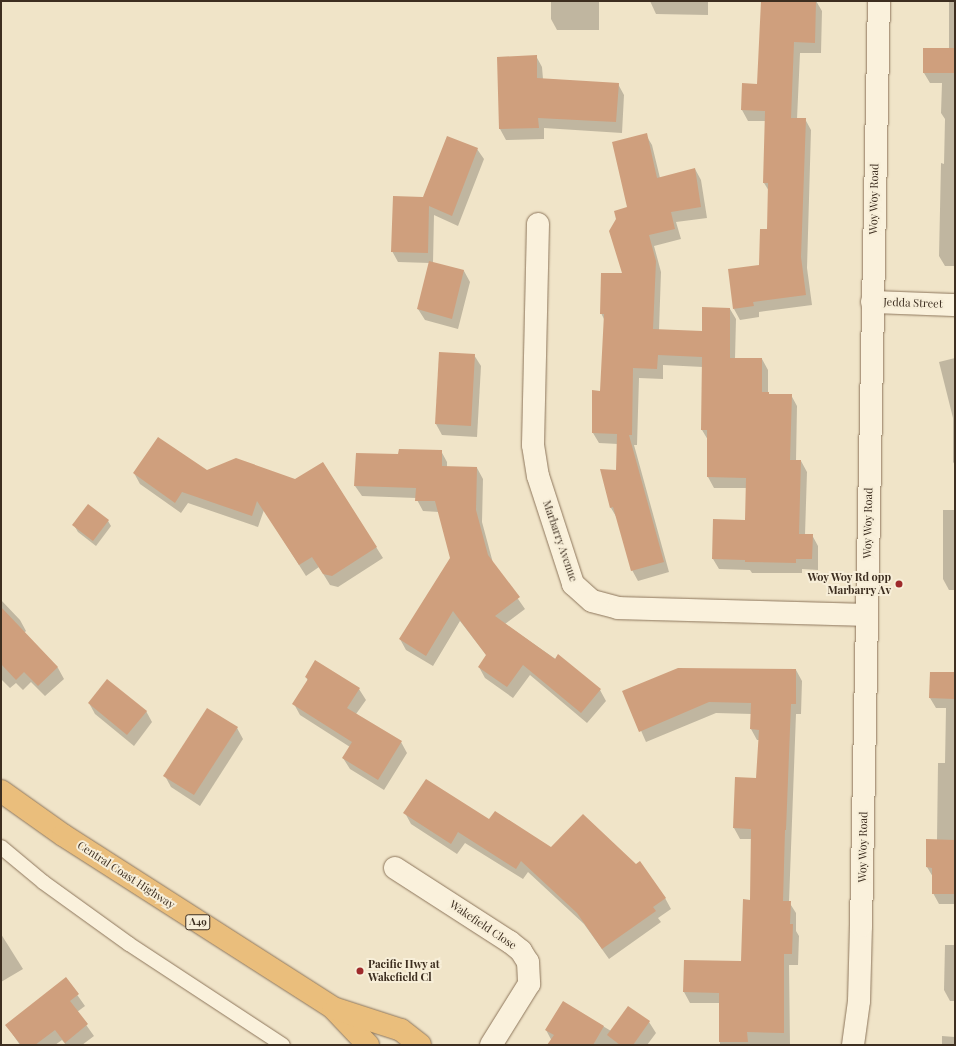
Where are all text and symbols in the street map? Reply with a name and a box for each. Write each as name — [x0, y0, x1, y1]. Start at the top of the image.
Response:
street label: Woy Woy Road — [867, 163, 881, 235]
street label: Jedda Street — [883, 295, 943, 311]
street label: Woy Woy Road — [861, 487, 875, 559]
street label: Marbarry Avenue — [540, 498, 580, 584]
place label: Woy Woy Rd opp Marbarry Av — [806, 571, 891, 597]
marker: Woy Woy Rd opp Marbarry Av — [894, 579, 904, 589]
street label: Woy Woy Road — [856, 811, 870, 883]
street label: Central Coast Highway — [75, 839, 177, 911]
street label: Wakefield Close — [447, 898, 519, 952]
road number: A49 — [185, 914, 211, 930]
place label: Pacific Hwy at Wakefield Cl — [368, 958, 440, 984]
marker: Pacific Hwy at Wakefield Cl — [355, 966, 365, 976]

